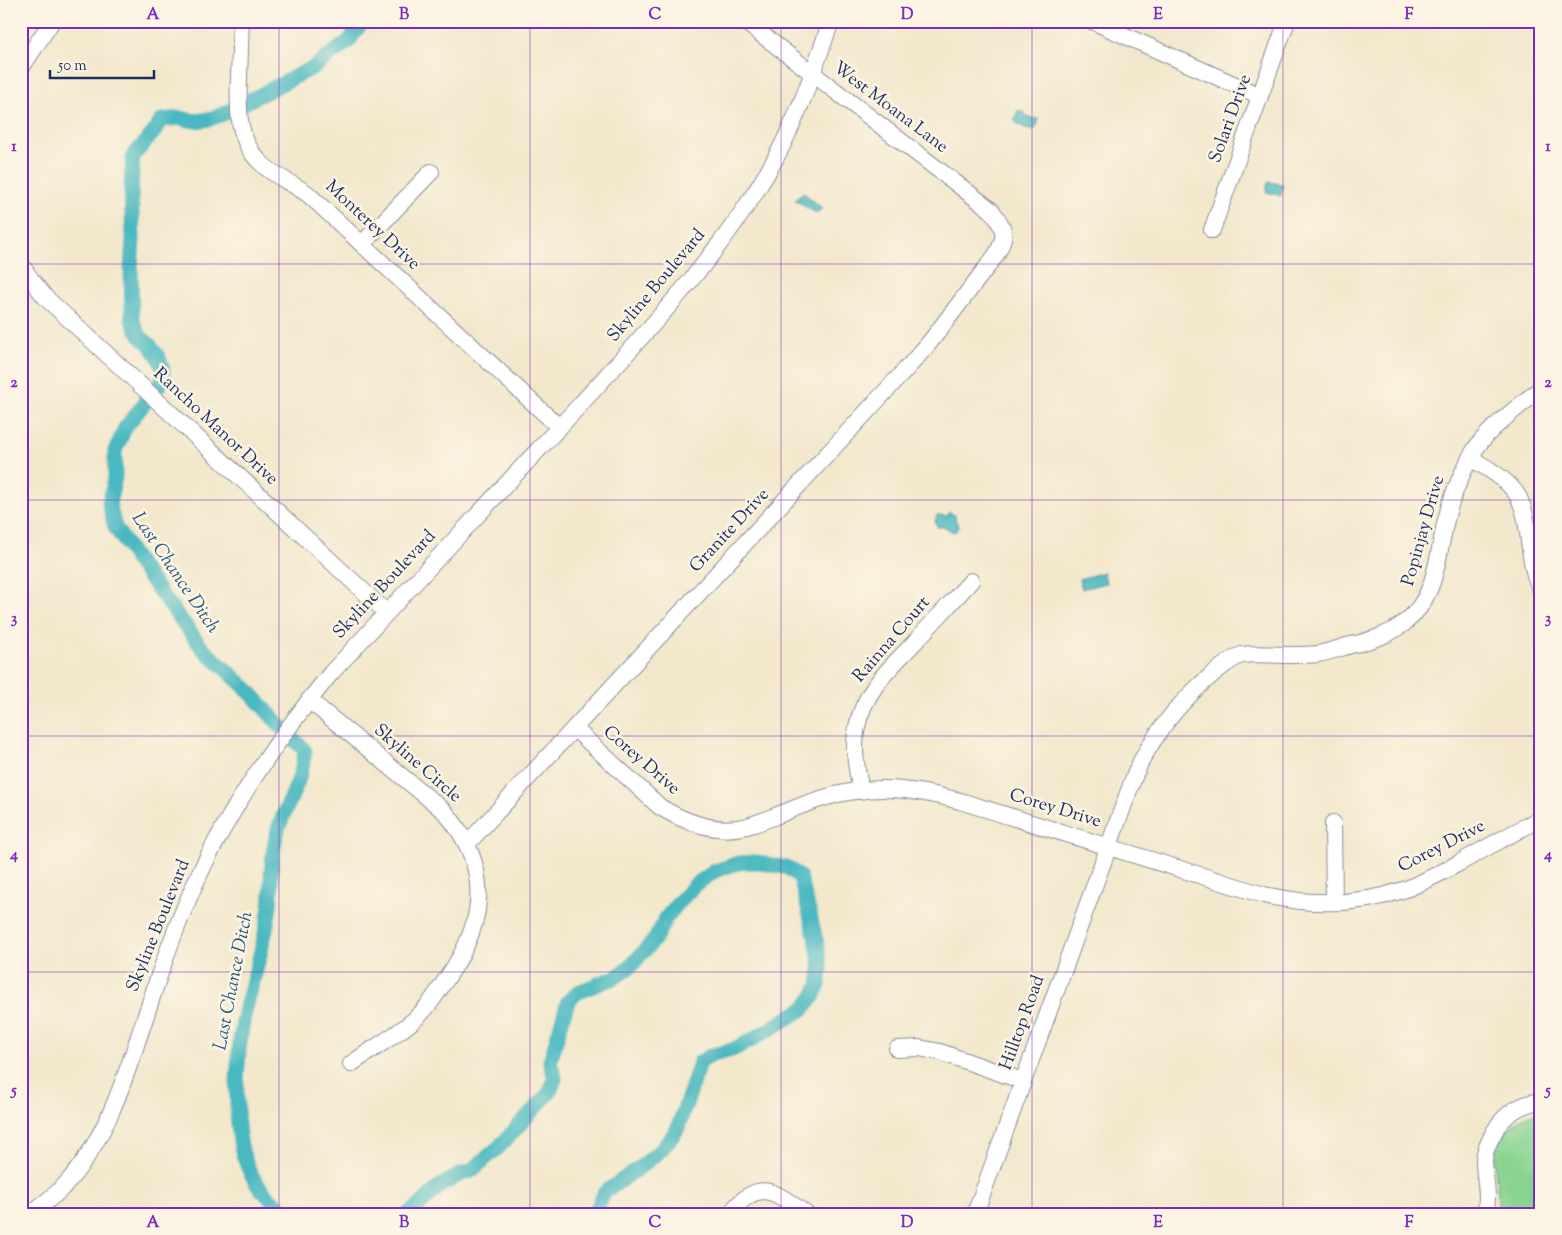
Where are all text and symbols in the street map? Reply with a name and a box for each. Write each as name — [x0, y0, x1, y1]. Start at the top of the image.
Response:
text: A — [147, 4, 160, 27]
text: B — [399, 4, 409, 27]
text: C — [649, 4, 662, 27]
text: D — [901, 4, 914, 27]
text: E — [1153, 4, 1163, 27]
text: F — [1405, 4, 1414, 27]
scale bar — [50, 48, 154, 80]
text: 50 m — [57, 56, 87, 77]
street label: West Moana Lane — [827, 56, 953, 160]
street label: Solari Drive — [1203, 71, 1259, 167]
text: 1 — [11, 136, 17, 159]
text: 1 — [1545, 136, 1551, 159]
street label: Monterey Drive — [318, 175, 426, 277]
street label: Skyline Boulevard — [602, 224, 712, 348]
street label: Rancho Manor Drive — [147, 362, 283, 492]
text: 2 — [10, 372, 18, 395]
text: 2 — [1544, 372, 1552, 395]
street label: Popinjay Drive — [1396, 473, 1452, 589]
street label: Granite Drive — [684, 483, 776, 579]
water label: Last Chance Ditch — [124, 507, 226, 640]
street label: Skyline Boulevard — [327, 525, 443, 645]
street label: Rainna Court — [847, 591, 937, 689]
text: 3 — [11, 608, 18, 631]
text: 3 — [1545, 608, 1552, 631]
street label: Skyline Circle — [367, 718, 467, 810]
street label: Corey Drive — [597, 720, 685, 802]
street label: Corey Drive — [1006, 783, 1104, 835]
street label: Corey Drive — [1394, 814, 1490, 880]
text: 4 — [9, 844, 18, 867]
text: 4 — [1543, 844, 1552, 867]
street label: Skyline Boulevard — [121, 856, 197, 996]
water label: Last Chance Ditch — [207, 908, 261, 1053]
street label: Hilltop Road — [994, 972, 1052, 1074]
text: 5 — [9, 1080, 17, 1103]
text: 5 — [1543, 1080, 1551, 1103]
text: A — [147, 1212, 160, 1235]
text: B — [399, 1212, 409, 1235]
text: C — [649, 1212, 662, 1235]
text: D — [901, 1212, 914, 1235]
text: E — [1153, 1212, 1163, 1235]
text: F — [1405, 1212, 1414, 1235]

